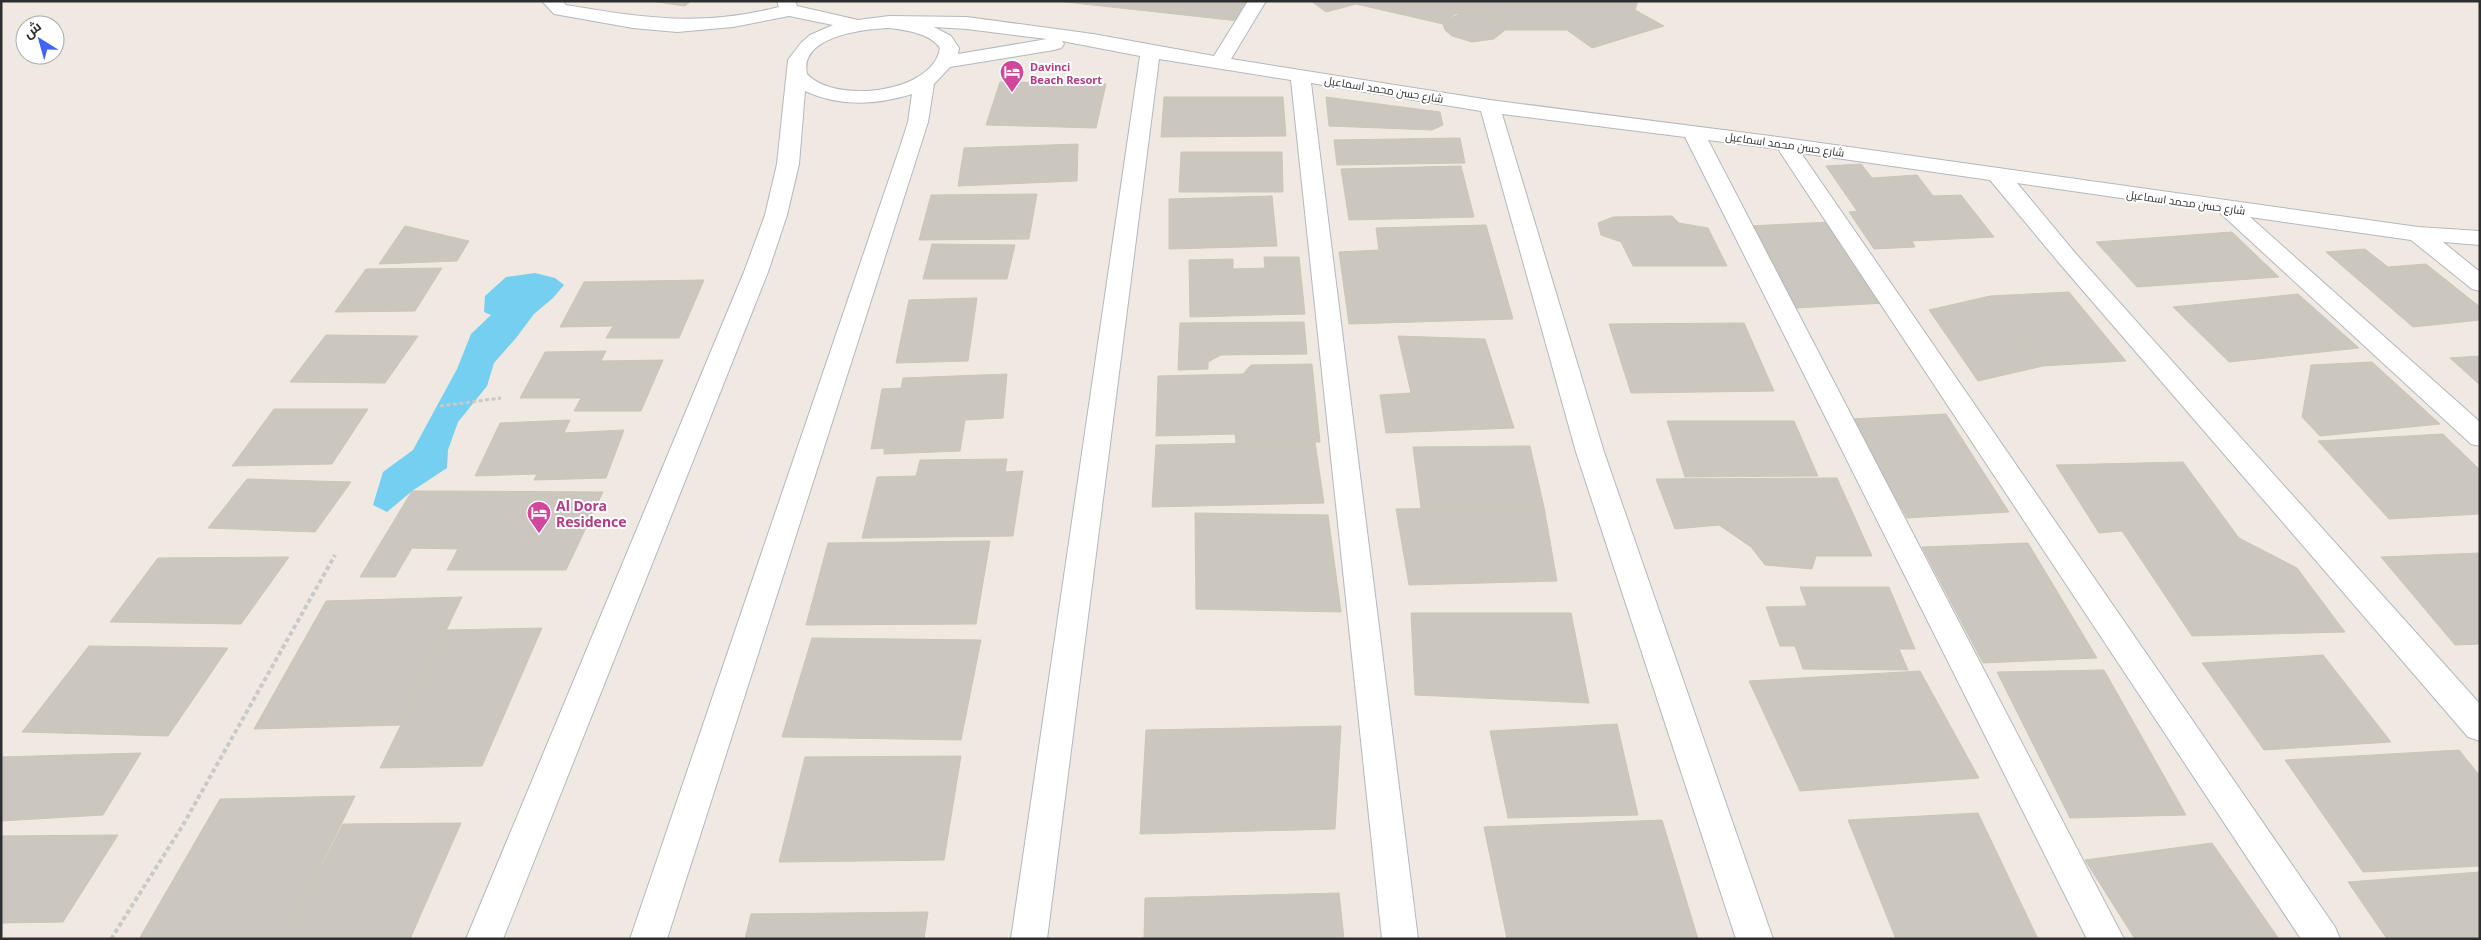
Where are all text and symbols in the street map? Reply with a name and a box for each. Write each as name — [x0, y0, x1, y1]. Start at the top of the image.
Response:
north arrow — [15, 15, 65, 65]
text: ش — [19, 16, 45, 42]
hotel icon: Davinci Beach Resort — [999, 59, 1025, 93]
place label: Davinci Beach Resort — [1030, 59, 1102, 87]
street label: شارع حسن محمد اسماعيل — [1323, 72, 1444, 107]
street label: شارع حسن محمد اسماعيل — [1724, 128, 1846, 161]
street label: شارع حسن محمد اسماعيل — [2125, 186, 2247, 219]
place label: Al Dora Residence — [556, 496, 627, 531]
hotel icon: Al Dora Residence — [526, 500, 552, 534]

